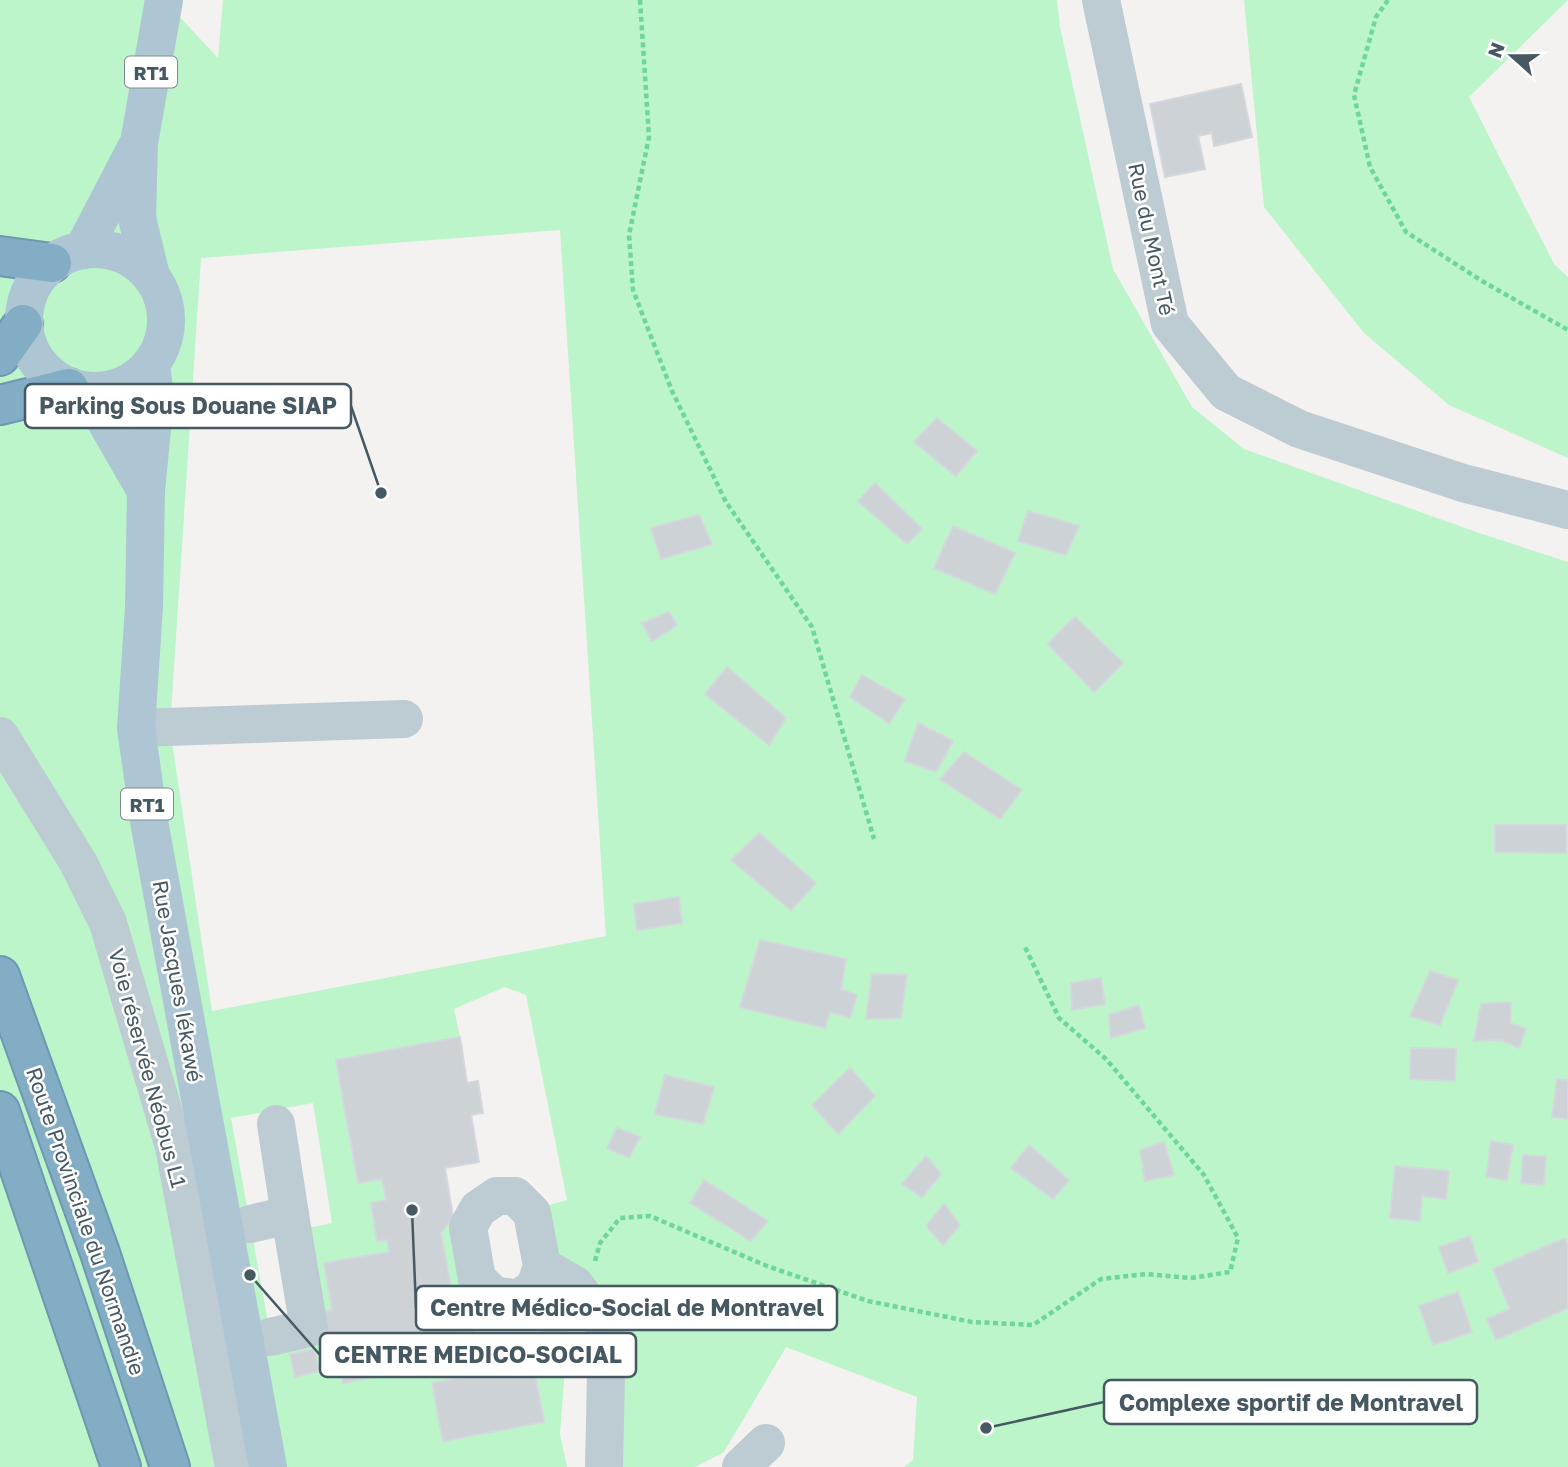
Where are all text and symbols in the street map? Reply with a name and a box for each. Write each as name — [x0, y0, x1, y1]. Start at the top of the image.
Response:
north arrow — [1477, 21, 1547, 91]
text: N — [1482, 39, 1509, 61]
road number: RT1 — [125, 57, 177, 88]
street label: Rue du Mont Té — [1123, 160, 1181, 318]
callout: Parking Sous Douane SIAP — [25, 384, 351, 428]
text: Parking Sous Douane SIAP — [39, 391, 337, 419]
road number: RT1 — [121, 789, 173, 820]
street label: Rue Jacques Iékawé — [147, 878, 209, 1084]
street label: Voie réservée Néobus L1 — [104, 946, 192, 1190]
street label: Route Provinciale du Normandie — [21, 1064, 151, 1378]
callout: Centre Médico-Social de Montravel — [416, 1286, 837, 1330]
text: Centre Médico-Social de Montravel — [430, 1293, 824, 1321]
callout: CENTRE MEDICO-SOCIAL — [320, 1333, 636, 1377]
text: CENTRE MEDICO-SOCIAL — [334, 1340, 622, 1368]
callout: Complexe sportif de Montravel — [1104, 1380, 1477, 1424]
text: Complexe sportif de Montravel — [1119, 1388, 1463, 1416]

